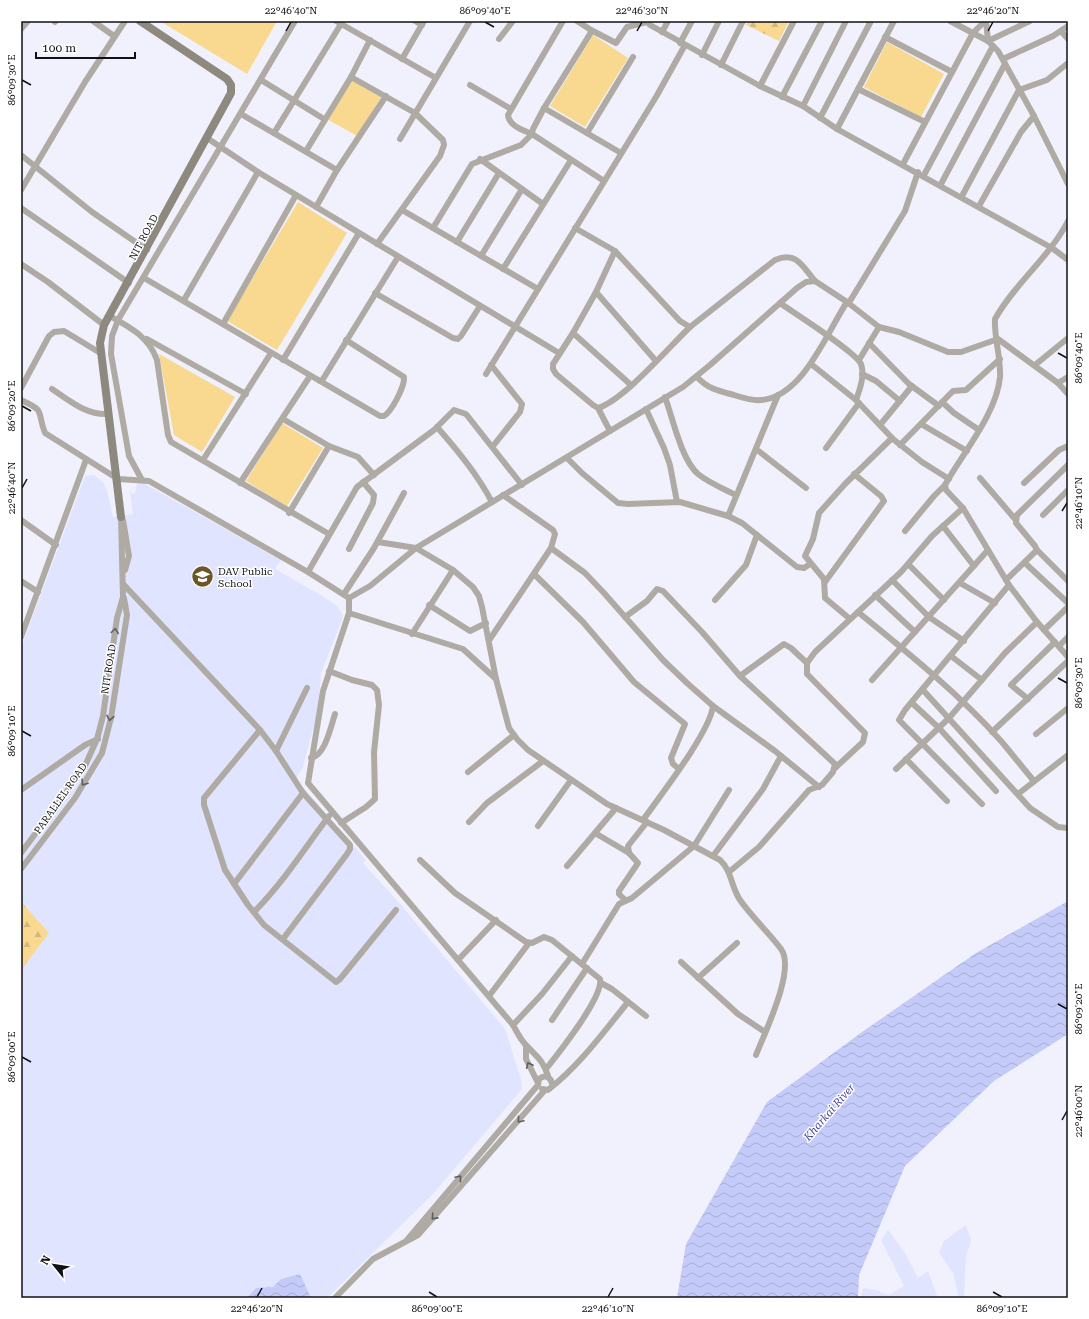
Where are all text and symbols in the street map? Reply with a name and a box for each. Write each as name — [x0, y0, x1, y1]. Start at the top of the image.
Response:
text: 22°46'40"N — [265, 5, 317, 16]
text: 86°09'40"E — [459, 5, 511, 16]
text: 22°46'30"N — [616, 5, 668, 16]
text: 22°46'20"N — [967, 5, 1019, 16]
scale bar — [36, 34, 135, 60]
text: 100 m — [42, 41, 76, 55]
text: 86°09'30"E — [6, 54, 17, 106]
street label: NIT ROAD — [127, 212, 160, 262]
text: 86°09'40"E — [1073, 332, 1084, 384]
text: 86°09'20"E — [6, 380, 17, 432]
text: 22°46'40"N — [6, 462, 17, 514]
text: 22°46'10"N — [1073, 477, 1084, 529]
school or university icon: DAV Public School — [190, 564, 216, 590]
place label: DAV Public School — [218, 566, 273, 589]
one-way arrow — [110, 628, 119, 634]
street label: NIT ROAD — [99, 643, 118, 695]
text: 86°09'30"E — [1073, 657, 1084, 709]
text: 86°09'10"E — [6, 705, 17, 757]
one-way arrow — [107, 715, 115, 721]
street label: PARALLEL ROAD — [32, 761, 89, 836]
one-way arrow — [82, 779, 89, 786]
text: 86°09'20"E — [1073, 983, 1084, 1035]
text: 86°09'00"E — [6, 1031, 17, 1083]
one-way arrow — [526, 1062, 534, 1069]
water label: Kharkai River — [800, 1081, 858, 1144]
text: 22°46'00"N — [1073, 1085, 1084, 1137]
one-way arrow — [518, 1115, 525, 1122]
one-way arrow — [455, 1175, 462, 1183]
one-way arrow — [432, 1213, 439, 1220]
north arrow — [34, 1245, 74, 1285]
text: N — [38, 1253, 54, 1267]
text: 22°46'20"N — [231, 1303, 283, 1314]
text: 86°09'00"E — [411, 1303, 463, 1314]
text: 22°46'10"N — [582, 1303, 634, 1314]
text: 86°09'10"E — [976, 1303, 1028, 1314]

